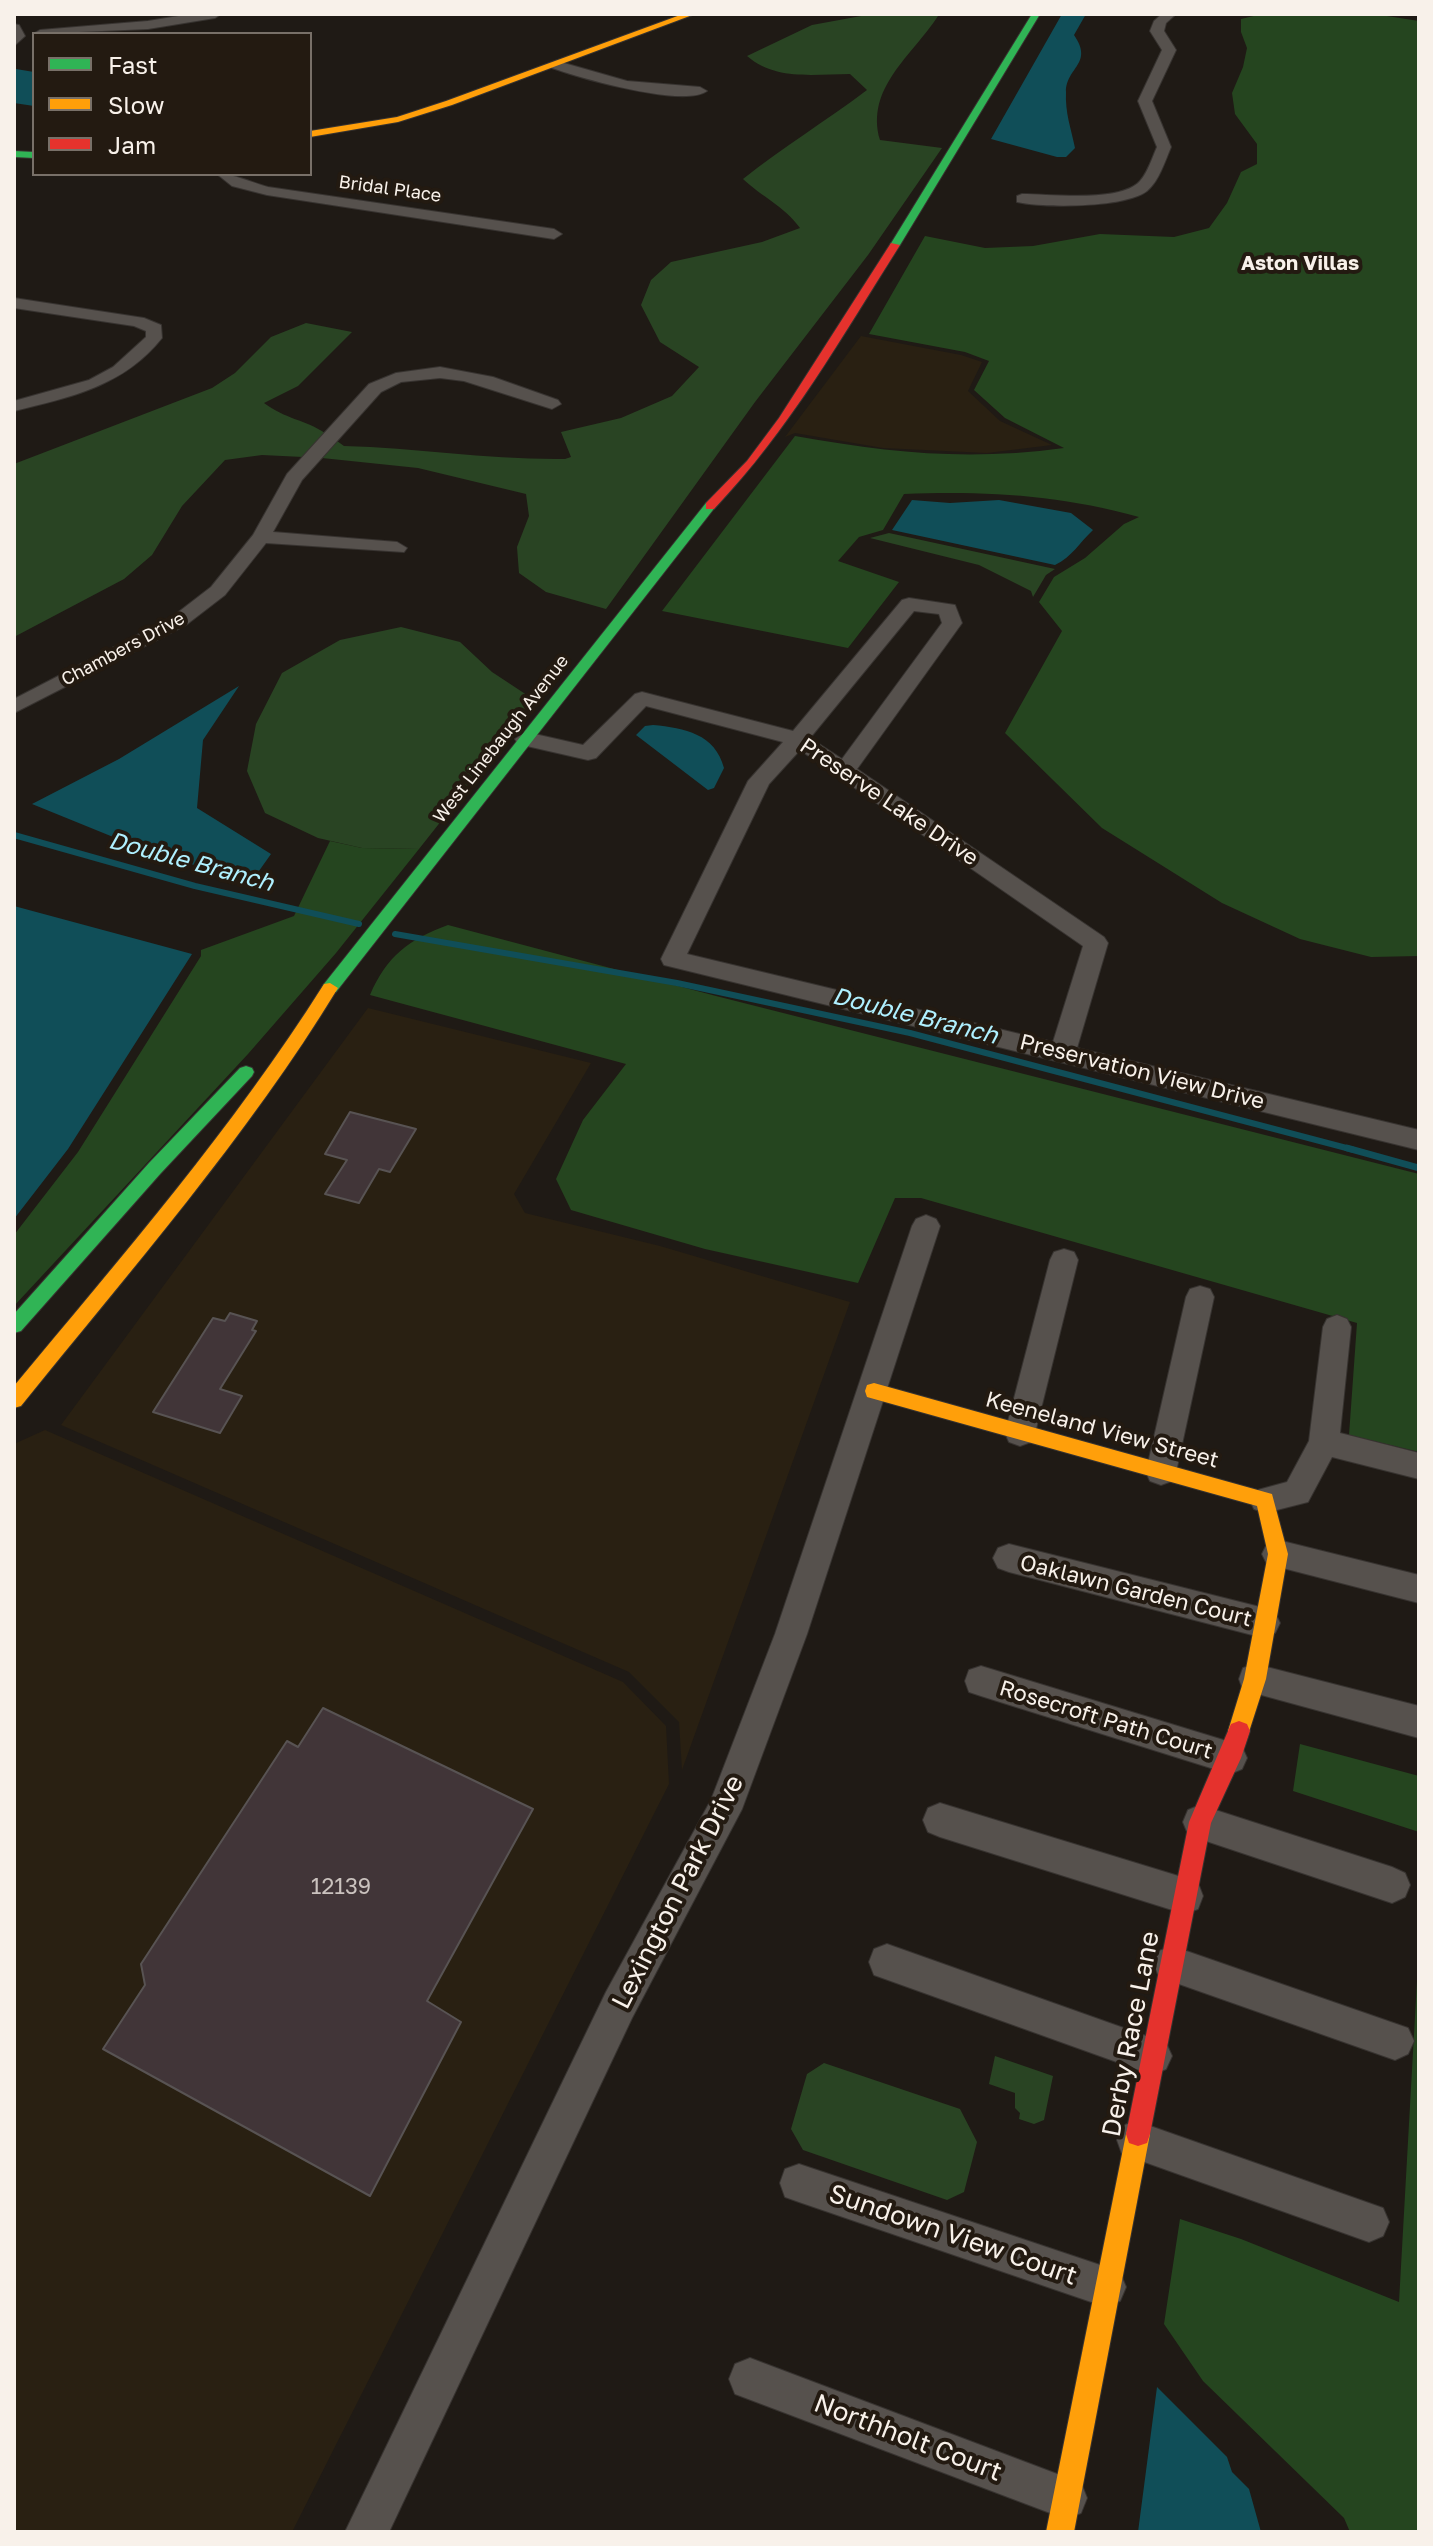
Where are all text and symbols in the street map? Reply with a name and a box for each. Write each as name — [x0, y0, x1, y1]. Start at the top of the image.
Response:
legend — [32, 32, 312, 176]
text: Fast — [108, 50, 158, 79]
text: Slow — [108, 90, 164, 119]
text: Jam — [108, 130, 156, 159]
street label: Bridal Place — [337, 171, 443, 207]
district label: Aston Villas — [1241, 252, 1359, 276]
street label: Chambers Drive — [58, 607, 188, 691]
street label: West Linebaugh Avenue — [429, 651, 573, 827]
street label: Preserve Lake Drive — [795, 733, 983, 871]
water label: Double Branch — [106, 826, 276, 898]
water label: Double Branch — [829, 982, 1001, 1050]
street label: Preservation View Drive — [1017, 1029, 1267, 1115]
street label: Keeneland View Street — [983, 1386, 1221, 1474]
street label: Oaklawn Garden Court — [1017, 1549, 1255, 1633]
street label: Rosecroft Path Court — [996, 1675, 1216, 1765]
street label: Lexington Park Drive — [606, 1770, 750, 2014]
house number: 12139 — [311, 1874, 371, 1900]
street label: Derby Race Lane — [1096, 1929, 1166, 2139]
street label: Sundown View Court — [825, 2178, 1081, 2292]
street label: Northholt Court — [810, 2388, 1006, 2488]

